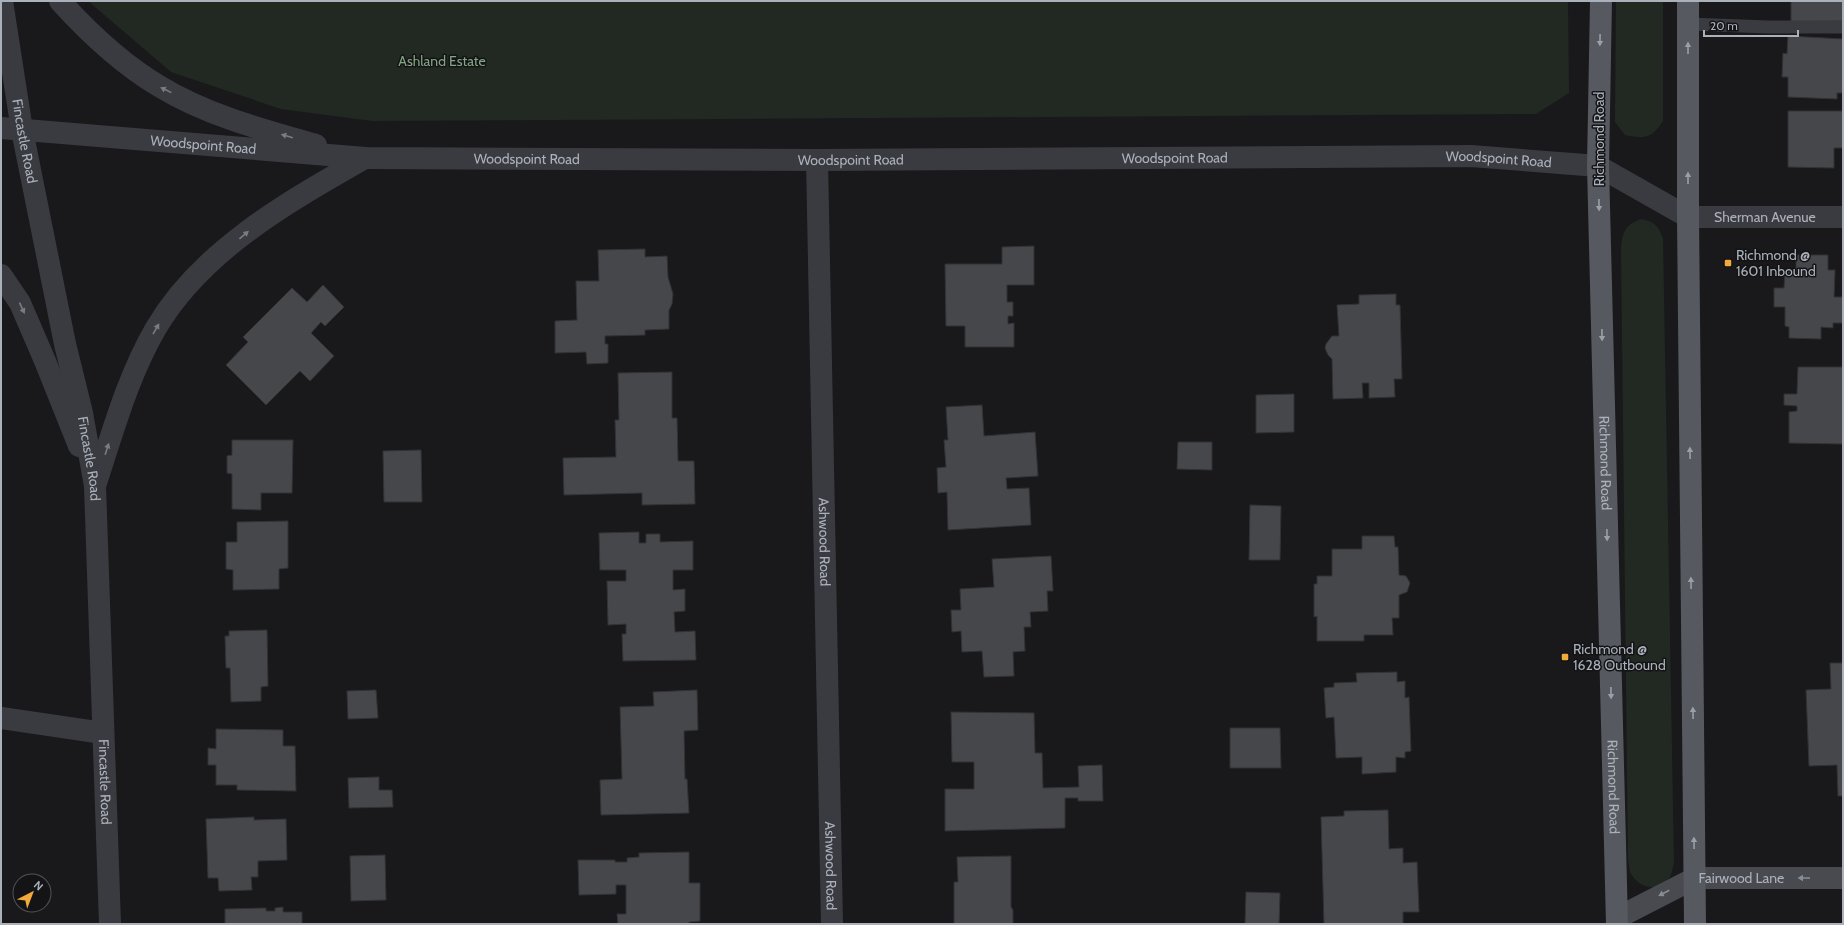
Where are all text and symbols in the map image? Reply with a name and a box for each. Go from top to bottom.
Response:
scale bar [1704,12,1798,38]
text: 20 m [1710,18,1738,33]
one-way arrow [1597,34,1603,47]
one-way arrow [1685,41,1691,54]
park label: Ashland Estate [398,52,486,70]
one-way arrow [160,87,172,93]
street label: Richmond Road [1590,92,1608,186]
street label: Fincastle Road [8,98,42,185]
street label: Woodspoint Road [150,131,257,158]
one-way arrow [281,133,293,139]
street label: Woodspoint Road [1446,147,1552,171]
street label: Woodspoint Road [1122,148,1228,167]
street label: Woodspoint Road [474,149,580,168]
street label: Woodspoint Road [798,150,904,169]
one-way arrow [1685,171,1691,184]
one-way arrow [1596,199,1602,212]
street label: Sherman Avenue [1714,208,1816,226]
one-way arrow [239,230,249,239]
place label: Richmond @ 1601 Inbound [1736,246,1816,280]
marker: Richmond @ 1601 Inbound [1723,258,1733,268]
one-way arrow [19,302,25,313]
one-way arrow [153,323,160,335]
one-way arrow [1599,329,1605,342]
street label: Fincastle Road [74,415,105,501]
street label: Richmond Road [1595,415,1616,510]
one-way arrow [105,443,111,455]
one-way arrow [1687,446,1693,459]
street label: Ashwood Road [815,497,834,586]
one-way arrow [1604,529,1610,542]
one-way arrow [1688,577,1695,589]
place label: Richmond @ 1628 Outbound [1573,640,1666,674]
marker: Richmond @ 1628 Outbound [1560,652,1570,662]
one-way arrow [1608,687,1614,700]
one-way arrow [1690,706,1696,719]
street label: Fincastle Road [95,739,116,825]
street label: Richmond Road [1603,739,1624,834]
street label: Ashwood Road [821,821,841,910]
one-way arrow [1691,836,1697,849]
street label: Fairwood Lane [1698,869,1784,887]
north arrow [12,873,52,913]
one-way arrow [1797,875,1810,881]
text: N [31,878,46,893]
one-way arrow [1658,890,1670,897]

